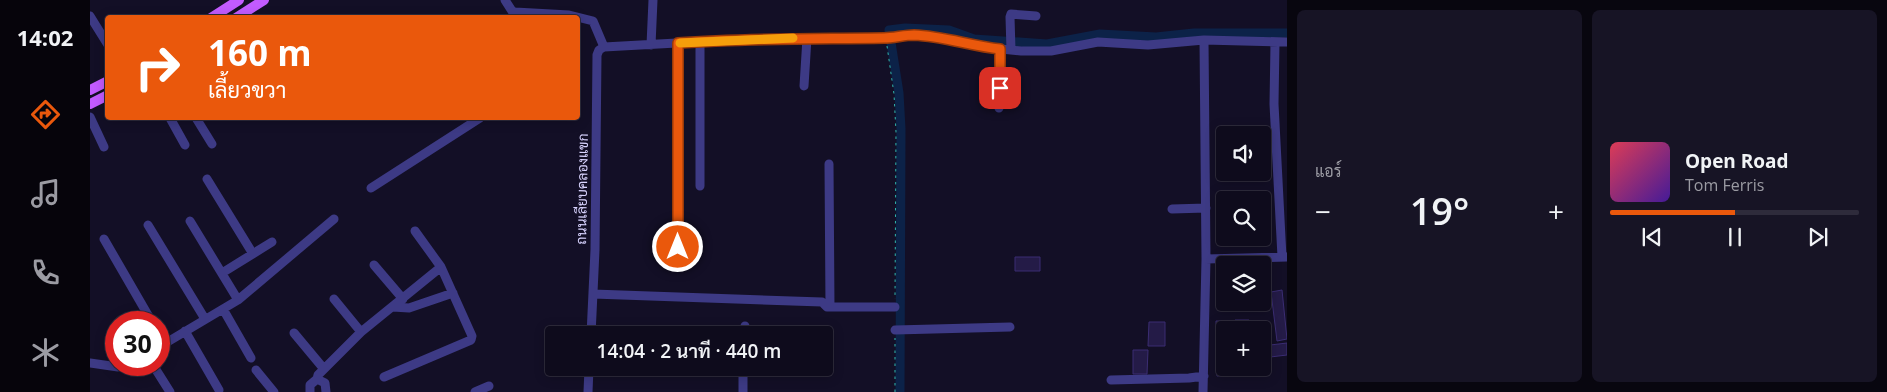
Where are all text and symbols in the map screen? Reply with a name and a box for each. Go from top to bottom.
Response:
text: 14:02 [17,22,73,52]
text: 160 m [208,29,312,76]
icon: right [125,35,190,100]
pin [979,67,1021,109]
text: เลี้ยวขวา [208,74,286,104]
icon: arrive [986,74,1014,102]
icon: directions [28,97,63,132]
map controls [1216,126,1271,376]
button: sound [1216,126,1271,181]
street label: ถนนเลียบคลองแขก [571,133,592,245]
text: Open Road [1685,148,1789,174]
text: แอร์ [1315,160,1341,182]
text: Tom Ferris [1685,174,1764,196]
icon: music [28,176,63,211]
text: 19° [1410,184,1469,236]
button: search [1216,191,1271,246]
text: − [1315,192,1331,230]
text: + [1548,192,1564,230]
position arrow [651,220,703,272]
icon: previous [1638,223,1666,251]
icon: pause [1721,223,1749,251]
icon: next [1804,223,1832,251]
icon: phone [28,255,63,290]
button: layers [1216,256,1271,311]
speed limit sign: 30 [105,311,170,376]
button: + [1216,321,1271,376]
icon: climate [28,335,63,370]
text: 14:04 · 2 นาที · 440 m [597,338,781,364]

